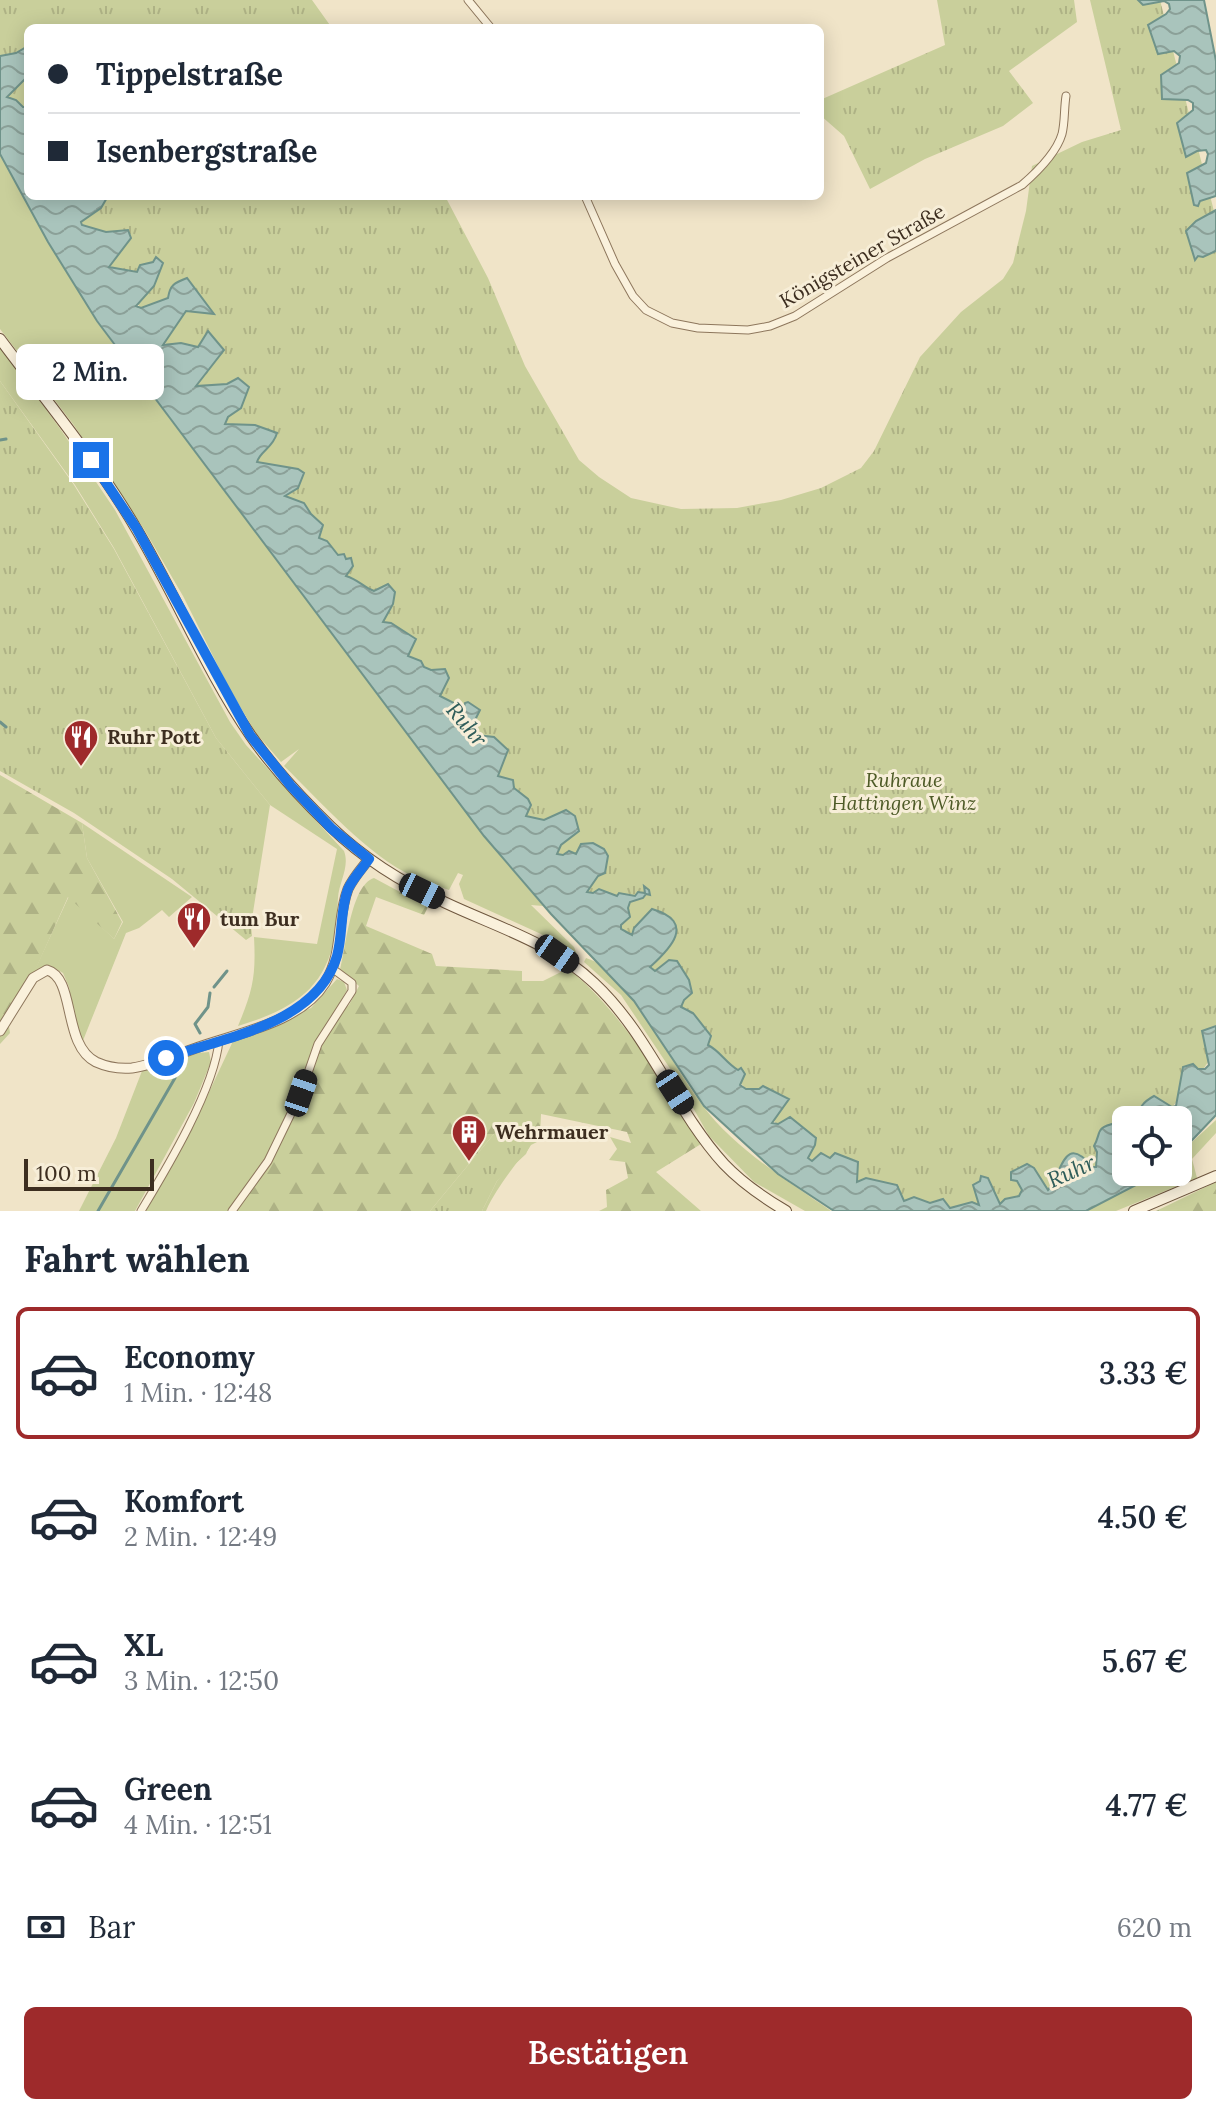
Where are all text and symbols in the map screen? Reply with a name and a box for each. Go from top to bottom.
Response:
text: Tippelstraße [96,55,283,93]
text: Isenbergstraße [96,132,317,170]
street label: Königsteiner Straße [775,198,949,313]
callout: 2 Min. [17,344,165,400]
text: 2 Min. [52,355,128,388]
route end [73,442,109,478]
water label: Ruhr [440,696,494,753]
restaurant icon: Ruhr Pott [62,718,100,768]
place label: Ruhr Pott [107,724,201,749]
park label: Ruhraue Hattingen Winz [832,767,976,815]
car [395,870,449,912]
restaurant icon: tum Bur [175,900,213,950]
place label: tum Bur [220,906,300,931]
car [530,930,584,978]
route start [148,1040,184,1076]
car [652,1065,698,1119]
car [282,1066,320,1120]
map controls [1112,1106,1192,1186]
button: locate [1112,1106,1192,1186]
building icon: Wehrmauer [450,1113,488,1163]
place label: Wehrmauer [495,1119,609,1144]
water label: Ruhr [1043,1148,1100,1194]
scale bar [24,1155,154,1191]
text: 100 m [36,1159,97,1187]
text: Fahrt wählen [24,1236,250,1282]
icon: car [28,1337,100,1409]
text: Economy [124,1338,255,1376]
text: 3.33 € [1099,1354,1188,1392]
text: 1 Min. · 12:48 [124,1376,272,1409]
icon: car [28,1481,100,1553]
text: Komfort [124,1482,244,1520]
text: 4.50 € [1098,1498,1188,1536]
text: 2 Min. · 12:49 [124,1520,277,1553]
icon: car [28,1625,100,1697]
text: XL [124,1626,163,1664]
text: 5.67 € [1102,1642,1188,1680]
text: 3 Min. · 12:50 [124,1664,279,1697]
icon: car [28,1769,100,1841]
text: Green [124,1770,212,1808]
text: 4.77 € [1106,1786,1188,1824]
text: 4 Min. · 12:51 [124,1808,272,1841]
icon: cash [24,1905,68,1949]
text: Bar [88,1908,135,1946]
text: 620 m [1117,1911,1192,1944]
button: Bestätigen [24,2007,1192,2099]

